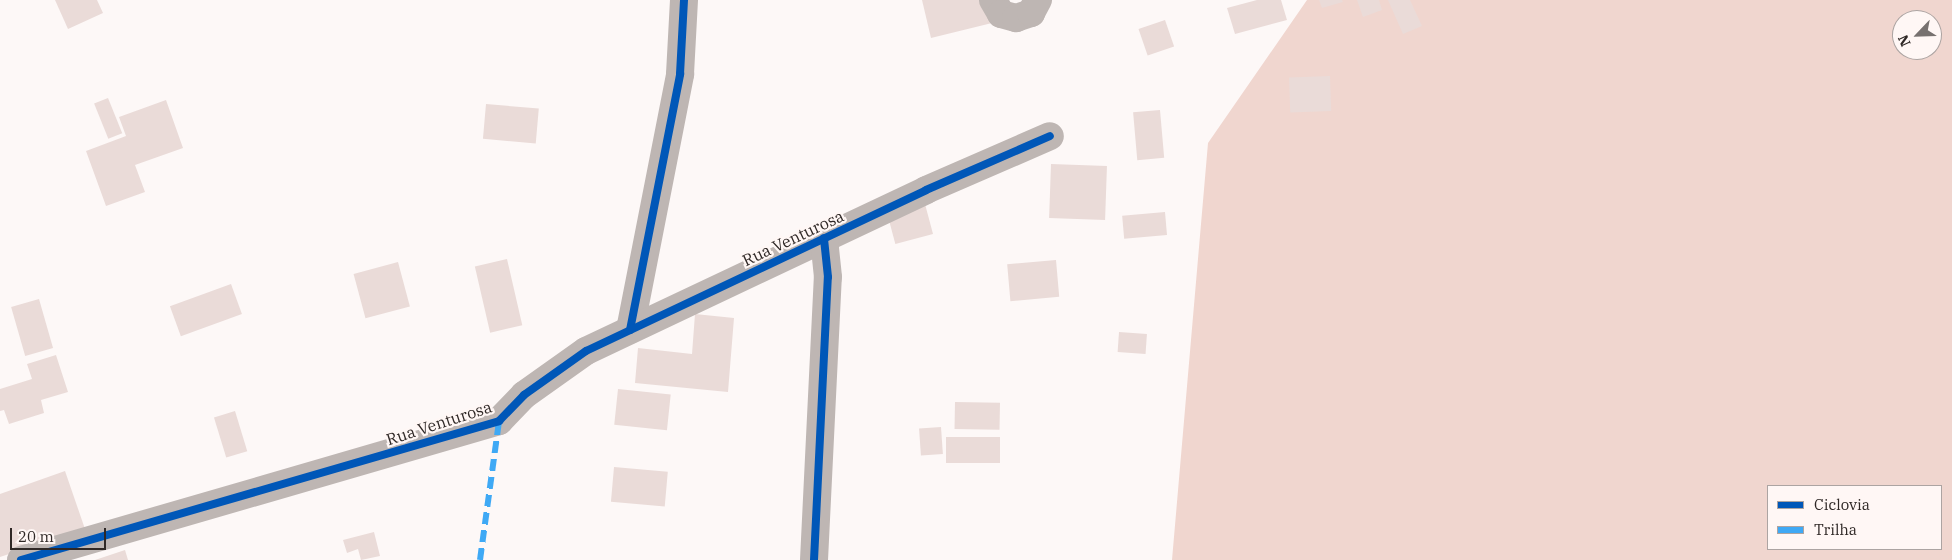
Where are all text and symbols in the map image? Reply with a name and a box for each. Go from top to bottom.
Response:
north arrow [1892,10,1942,60]
text: N [1894,32,1915,49]
street label: Rua Venturosa [739,206,847,270]
street label: Rua Venturosa [384,397,494,449]
legend [1767,485,1942,550]
text: Ciclovia [1814,495,1870,514]
scale bar [12,518,109,550]
text: Trilha [1814,520,1857,539]
text: 20 m [18,527,54,546]

